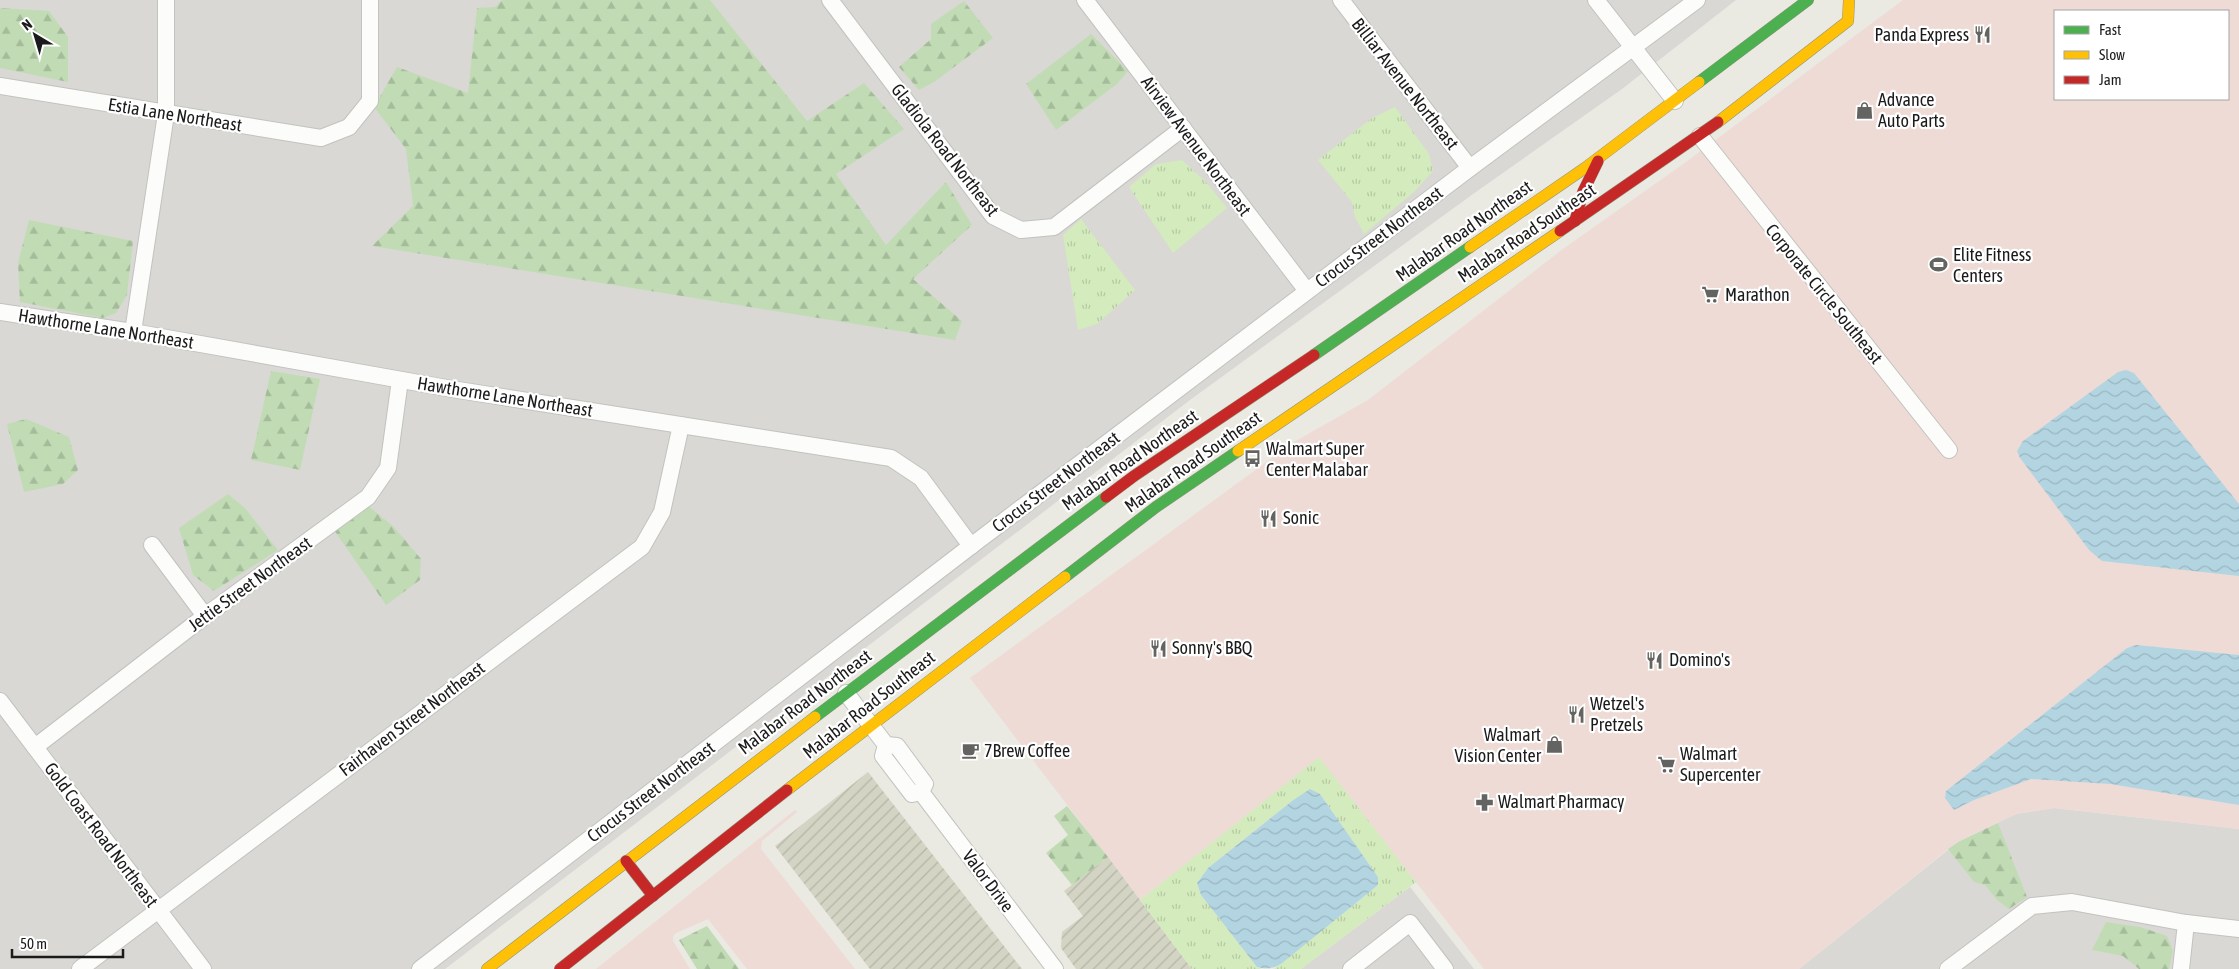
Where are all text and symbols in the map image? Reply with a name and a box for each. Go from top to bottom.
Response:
north arrow [10,10,60,60]
legend [2054,10,2229,100]
street label: Billiar Avenue Northeast [1348,14,1463,154]
text: N [19,16,35,34]
text: Fast [2099,21,2121,38]
place label: Panda Express [1874,24,1969,45]
restaurant icon: Panda Express [1973,25,1993,45]
text: Slow [2099,46,2125,63]
text: Jam [2099,71,2122,88]
street label: Airview Avenue Northeast [1137,72,1256,220]
street label: Gladiola Road Northeast [887,79,1004,220]
place label: Advance Auto Parts [1878,89,1945,131]
street label: Estia Lane Northeast [107,94,243,135]
shop icon: Advance Auto Parts [1854,100,1874,120]
street label: Malabar Road Northeast [1392,176,1536,285]
street label: Malabar Road Southeast [1454,179,1600,287]
street label: Crocus Street Northeast [1311,182,1447,291]
street label: Corporate Circle Southeast [1761,219,1887,368]
place label: Elite Fitness Centers [1953,244,2031,286]
sports icon: Elite Fitness Centers [1929,255,1949,275]
place label: Marathon [1725,284,1790,305]
supermarket icon: Marathon [1701,285,1721,305]
street label: Hawthorne Lane Northeast [17,304,195,353]
street label: Hawthorne Lane Northeast [416,372,594,421]
street label: Malabar Road Northeast [1058,405,1202,514]
street label: Malabar Road Southeast [1120,407,1265,517]
street label: Crocus Street Northeast [988,427,1124,536]
place label: Walmart Super Center Malabar [1266,438,1368,480]
bus stop icon: Walmart Super Center Malabar [1242,449,1262,469]
place label: Sonic [1283,507,1319,528]
restaurant icon: Sonic [1259,508,1279,528]
street label: Jettie Street Northeast [184,532,315,635]
place label: Sonny's BBQ [1172,637,1253,658]
restaurant icon: Sonny's BBQ [1148,638,1168,658]
street label: Malabar Road Northeast [734,645,875,759]
street label: Malabar Road Southeast [798,647,939,763]
place label: Domino's [1669,649,1730,670]
restaurant icon: Domino's [1645,650,1665,670]
street label: Fairhaven Street Northeast [335,657,489,780]
place label: Wetzel's Pretzels [1590,693,1644,735]
restaurant icon: Wetzel's Pretzels [1566,704,1586,724]
place label: Walmart Vision Center [1454,724,1542,766]
shop icon: Walmart Vision Center [1545,735,1565,755]
street label: Crocus Street Northeast [583,737,719,846]
place label: 7Brew Coffee [984,740,1070,761]
cafe icon: 7Brew Coffee [960,741,980,761]
place label: Walmart Supercenter [1680,743,1761,785]
supermarket icon: Walmart Supercenter [1656,754,1676,774]
street label: Gold Coast Road Northeast [40,758,163,911]
place label: Walmart Pharmacy [1498,791,1624,812]
pharmacy icon: Walmart Pharmacy [1474,792,1494,812]
street label: Valor Drive [958,845,1019,916]
scale bar [12,926,124,958]
text: 50 m [20,935,47,952]

